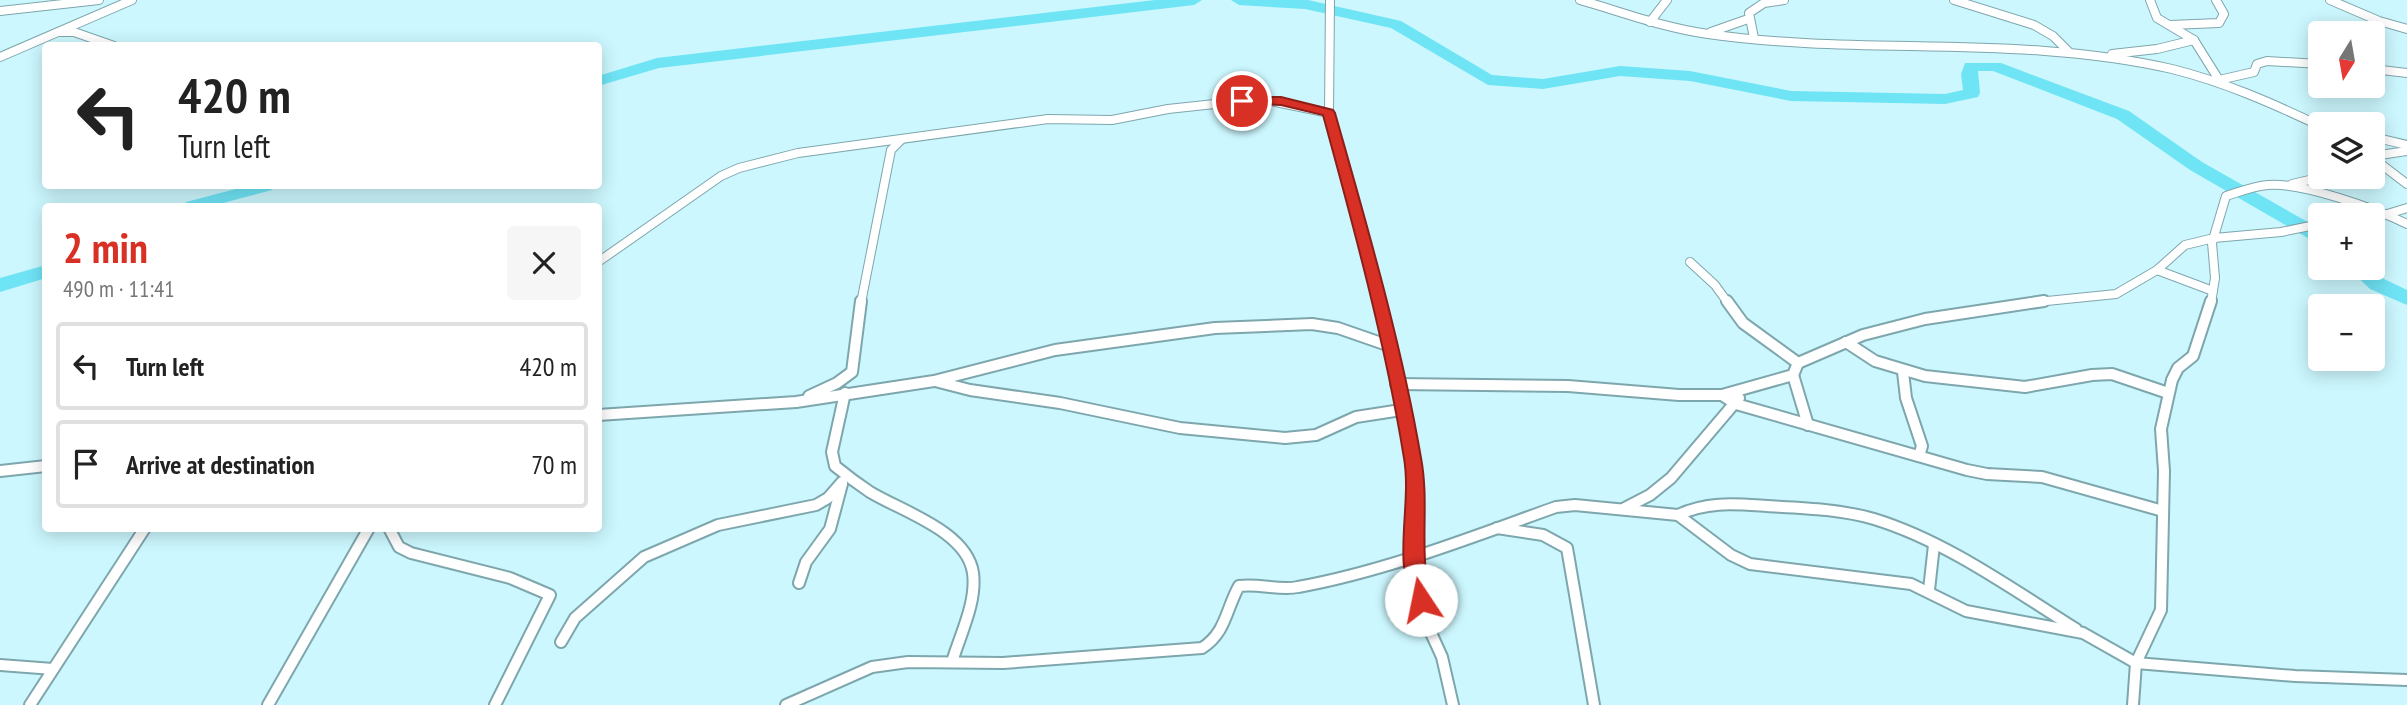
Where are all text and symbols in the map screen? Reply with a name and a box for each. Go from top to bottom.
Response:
north arrow [2308,21,2385,98]
map controls [2308,21,2385,371]
text: 420 m [178,63,291,127]
icon: left [63,70,154,161]
pin [1212,71,1272,131]
icon: arrive [1223,82,1261,120]
button: layers [2308,112,2385,189]
text: Turn left [178,125,270,167]
button: + [2308,203,2385,280]
text: 2 min [63,220,148,275]
button: close [507,226,581,300]
text: 490 m · 11:41 [63,274,175,303]
button: − [2308,294,2385,371]
icon: left [67,347,105,385]
text: Turn left [126,350,204,383]
text: 420 m [519,350,577,383]
icon: arrive [67,445,105,483]
text: Arrive at destination [126,448,315,481]
text: 70 m [531,448,577,481]
position arrow [1384,563,1458,637]

